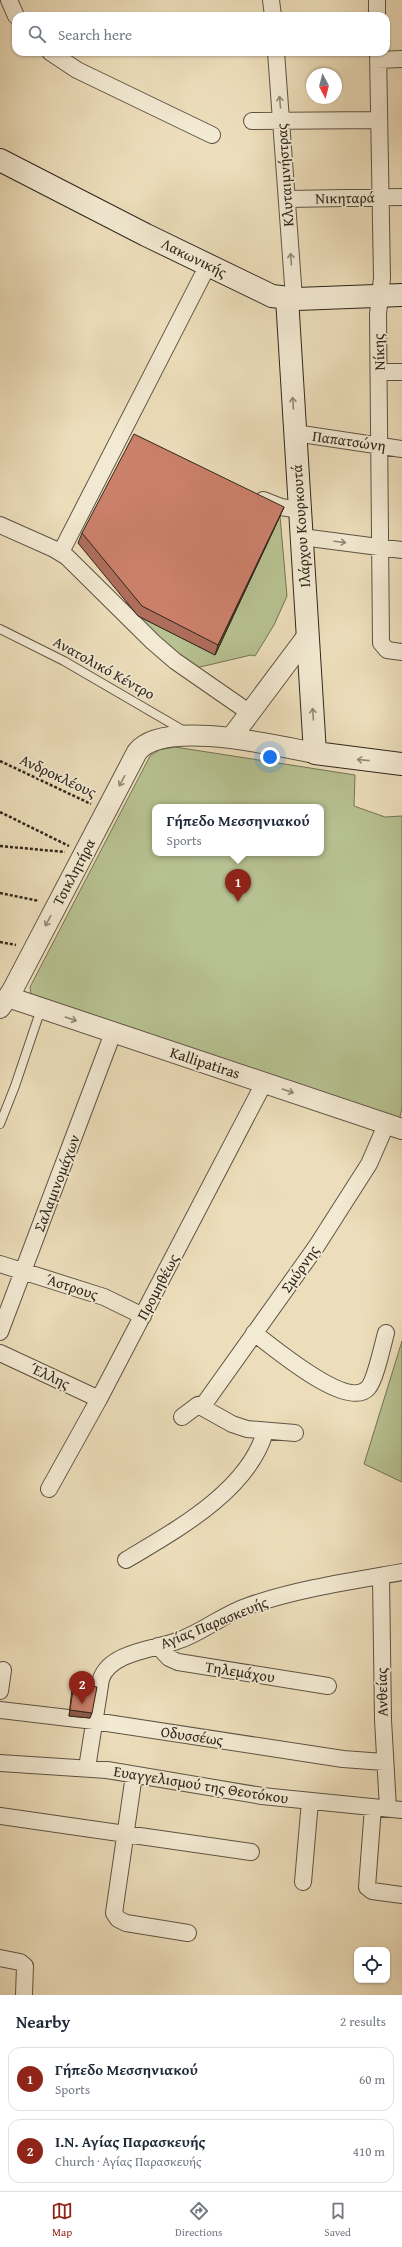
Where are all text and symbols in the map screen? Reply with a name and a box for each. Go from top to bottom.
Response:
search box [12,12,390,56]
icon: search [26,23,48,45]
text: Search here [58,24,132,45]
north arrow [306,68,342,104]
one-way arrow [276,96,283,109]
street label: Κλυταιμνήστρας [270,122,299,227]
street label: Νικηταρά [315,186,375,209]
street label: Λακωνικής [158,233,231,283]
one-way arrow [288,253,295,266]
street label: Νίκης [367,333,390,371]
one-way arrow [290,397,297,410]
street label: Παπατσώνη [311,425,387,456]
street label: Ιλάρχου Κουρκουτά [286,464,315,588]
one-way arrow [333,538,346,546]
street label: Ανατολικό Κέντρο [50,631,159,704]
one-way arrow [309,708,316,721]
your location [260,747,280,767]
street label: Ανδροκλέους [17,749,100,803]
one-way arrow [357,756,370,764]
one-way arrow [118,775,125,787]
popup [152,804,324,856]
text: Γήπεδο Μεσσηνιακού [167,810,309,831]
text: Sports [167,831,202,850]
street label: Τσικλητήρα [47,835,100,909]
pin: 1 [225,869,251,902]
one-way arrow [44,915,52,927]
one-way arrow [65,1016,78,1023]
street label: Kallipatiras [167,1041,243,1084]
one-way arrow [281,1088,294,1095]
street label: Σαλαμινομάχων [28,1131,85,1234]
street label: Σμύρνης [276,1240,324,1297]
street label: Προμηθέως [131,1249,184,1324]
street label: Άστρους [43,1268,102,1305]
street label: Έλλης [27,1357,74,1394]
street label: Αγίας Παρασκευής [157,1591,271,1654]
street label: Τηλεμάχου [204,1656,277,1687]
street label: Ανθείας [371,1667,392,1717]
pin: 2 [69,1671,95,1704]
street label: Οδυσσέως [160,1721,225,1750]
street label: Ευαγγελισμού της Θεοτόκου [112,1760,290,1809]
map controls [354,1947,390,1983]
button: locate [354,1947,390,1983]
text: Nearby [16,2009,70,2034]
text: 2 results [340,2012,386,2031]
text: Γήπεδο Μεσσηνιακού [55,2059,198,2080]
text: 1 [27,2070,33,2089]
text: 60 m [359,2070,385,2089]
text: Sports [55,2080,90,2099]
text: Ι.Ν. Αγίας Παρασκευής [55,2131,205,2152]
text: 2 [27,2142,33,2161]
text: 410 m [353,2142,385,2161]
text: Church · Αγίας Παρασκευής [55,2152,202,2171]
tab: Map [51,2200,73,2240]
tab: Directions [175,2200,222,2240]
tab: Saved [324,2200,351,2240]

